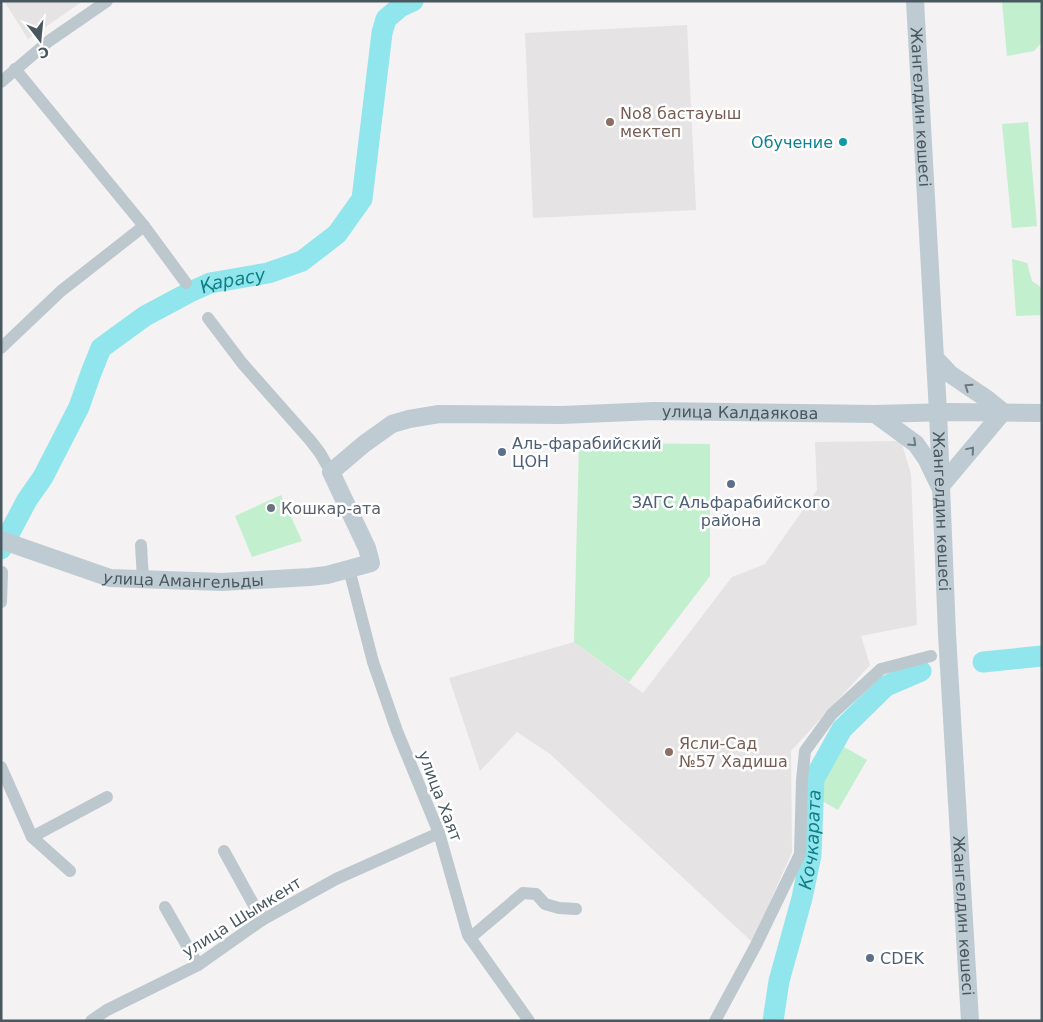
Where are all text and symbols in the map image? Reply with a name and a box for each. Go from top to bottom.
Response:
north arrow [15,15,65,65]
street label: Жангелдин көшесі [907,26,935,187]
text: С [36,43,51,62]
place label: No8 бастауыш мектеп [620,104,741,141]
marker: No8 бастауыш мектеп [604,116,616,128]
place label: Обучение [751,133,833,152]
marker: Обучение [837,136,849,148]
water label: Қарасу [196,263,267,297]
one-way arrow [964,383,973,393]
street label: улица Калдаякова [662,402,818,423]
street label: Жангелдин көшесі [929,431,955,592]
place label: Аль-фарабийский ЦОН [512,434,662,471]
one-way arrow [907,438,916,447]
marker: Аль-фарабийский ЦОН [496,446,508,458]
one-way arrow [966,446,975,455]
marker: ЗАГС Альфарабийского района [725,478,737,490]
place label: ЗАГС Альфарабийского района [632,493,830,530]
place label: Кошкар-ата [281,499,381,518]
marker: Кошкар-ата [265,502,277,514]
street label: улица Амангельды [100,567,264,592]
place label: Ясли-Сад №57 Хадиша [679,734,788,771]
marker: Ясли-Сад №57 Хадиша [663,746,675,758]
street label: улица Хаят [414,748,466,844]
water label: Кочкарата [794,789,824,891]
street label: Жангелдин көшесі [950,835,978,996]
street label: улица Шымкент [179,873,305,961]
place label: CDEK [880,949,925,968]
marker: CDEK [864,952,876,964]

